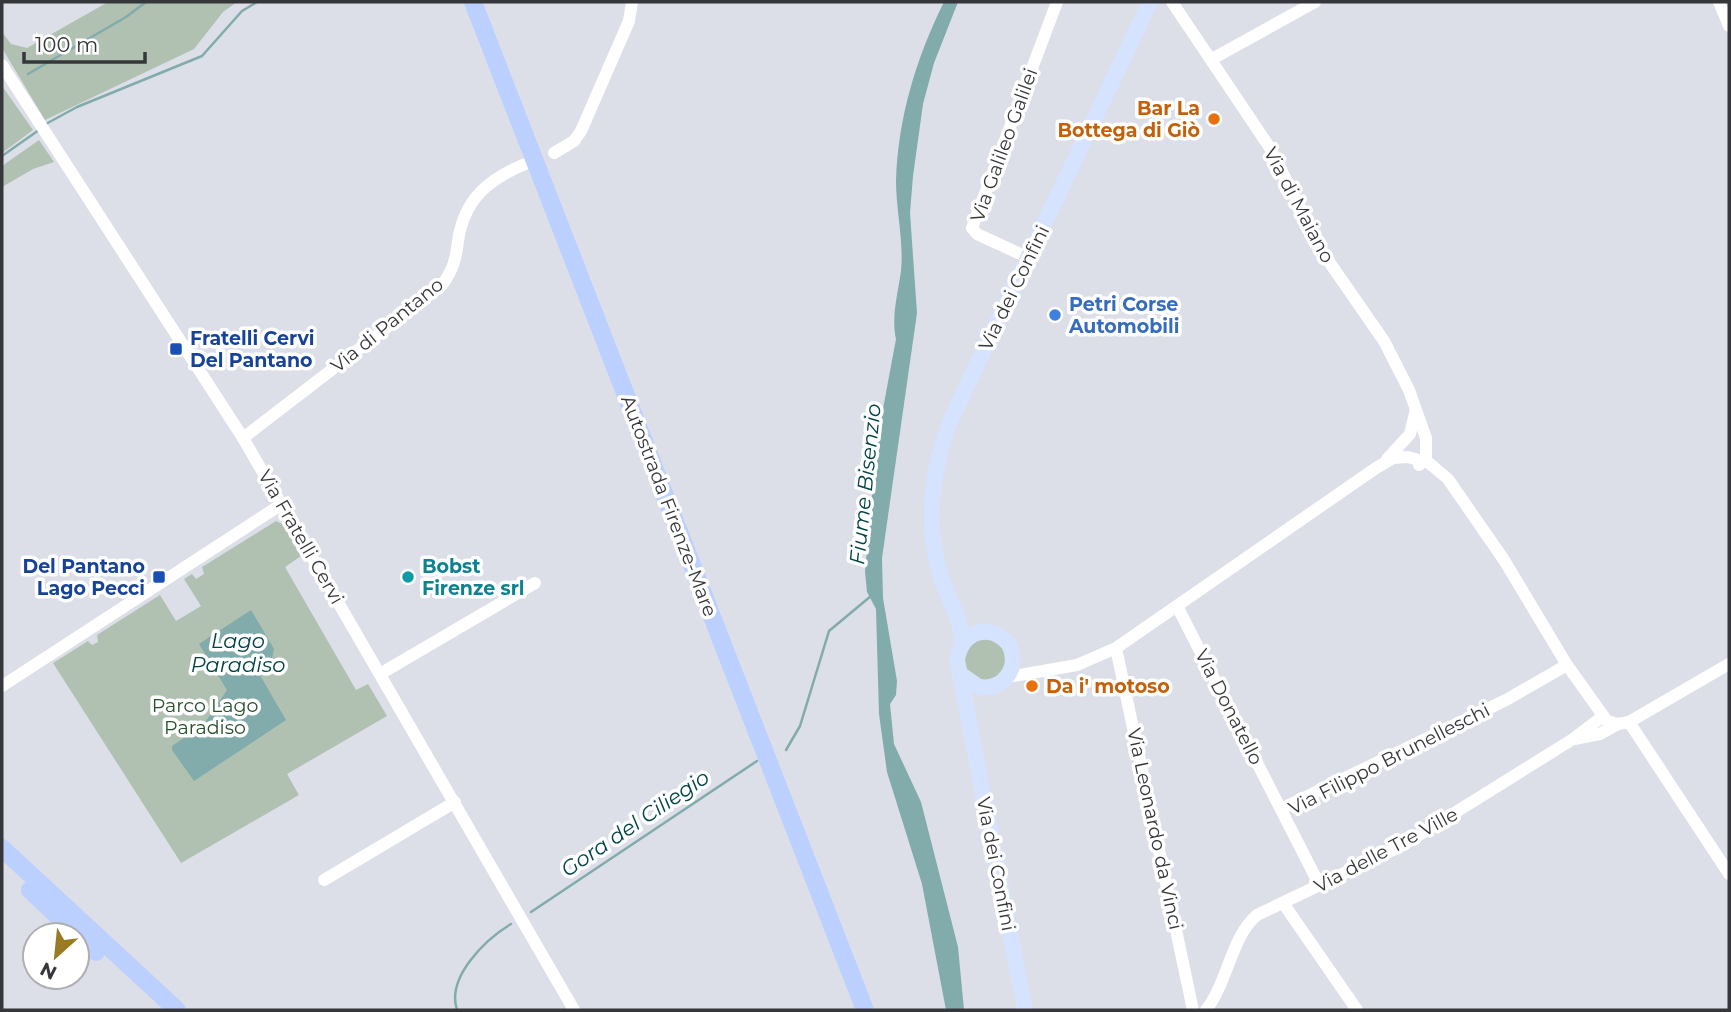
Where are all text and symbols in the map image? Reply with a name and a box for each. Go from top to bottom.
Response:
scale bar [24,21,145,65]
text: 100 m [35,32,98,57]
street label: Via Galileo Galilei [966,65,1042,225]
place label: Bar La Bottega di Giò [1058,97,1200,142]
marker: Bar La Bottega di Giò [1206,111,1222,127]
street label: Via di Maiano [1259,143,1339,267]
street label: Via dei Confini [974,222,1054,354]
street label: Via di Pantano [326,273,448,377]
place label: Petri Corse Automobili [1068,293,1180,338]
marker: Petri Corse Automobili [1047,307,1063,323]
place label: Fratelli Cervi Del Pantano [190,327,315,372]
marker: Fratelli Cervi Del Pantano [168,341,184,357]
street label: Autostrada Firenze-Mare [616,392,722,620]
water label: Fiume Bisenzio [844,402,886,566]
street label: Via Fratelli Cervi [253,466,349,608]
place label: Del Pantano Lago Pecci [22,555,145,600]
place label: Bobst Firenze srl [422,555,525,600]
marker: Del Pantano Lago Pecci [151,569,167,585]
marker: Bobst Firenze srl [400,569,416,585]
water label: Lago Paradiso [191,628,285,677]
street label: Via Donatello [1190,645,1268,769]
place label: Da i' motoso [1046,675,1170,698]
marker: Da i' motoso [1024,678,1040,694]
park label: Parco Lago Paradiso [152,694,258,739]
street label: Via Filippo Brunelleschi [1285,698,1493,820]
street label: Via Leonardo da Vinci [1122,726,1188,932]
water label: Gora del Ciliegio [556,764,714,882]
street label: Via dei Confini [972,795,1020,933]
street label: Via delle Tre Ville [1310,802,1462,898]
north arrow [21,921,91,991]
text: N [36,957,61,984]

